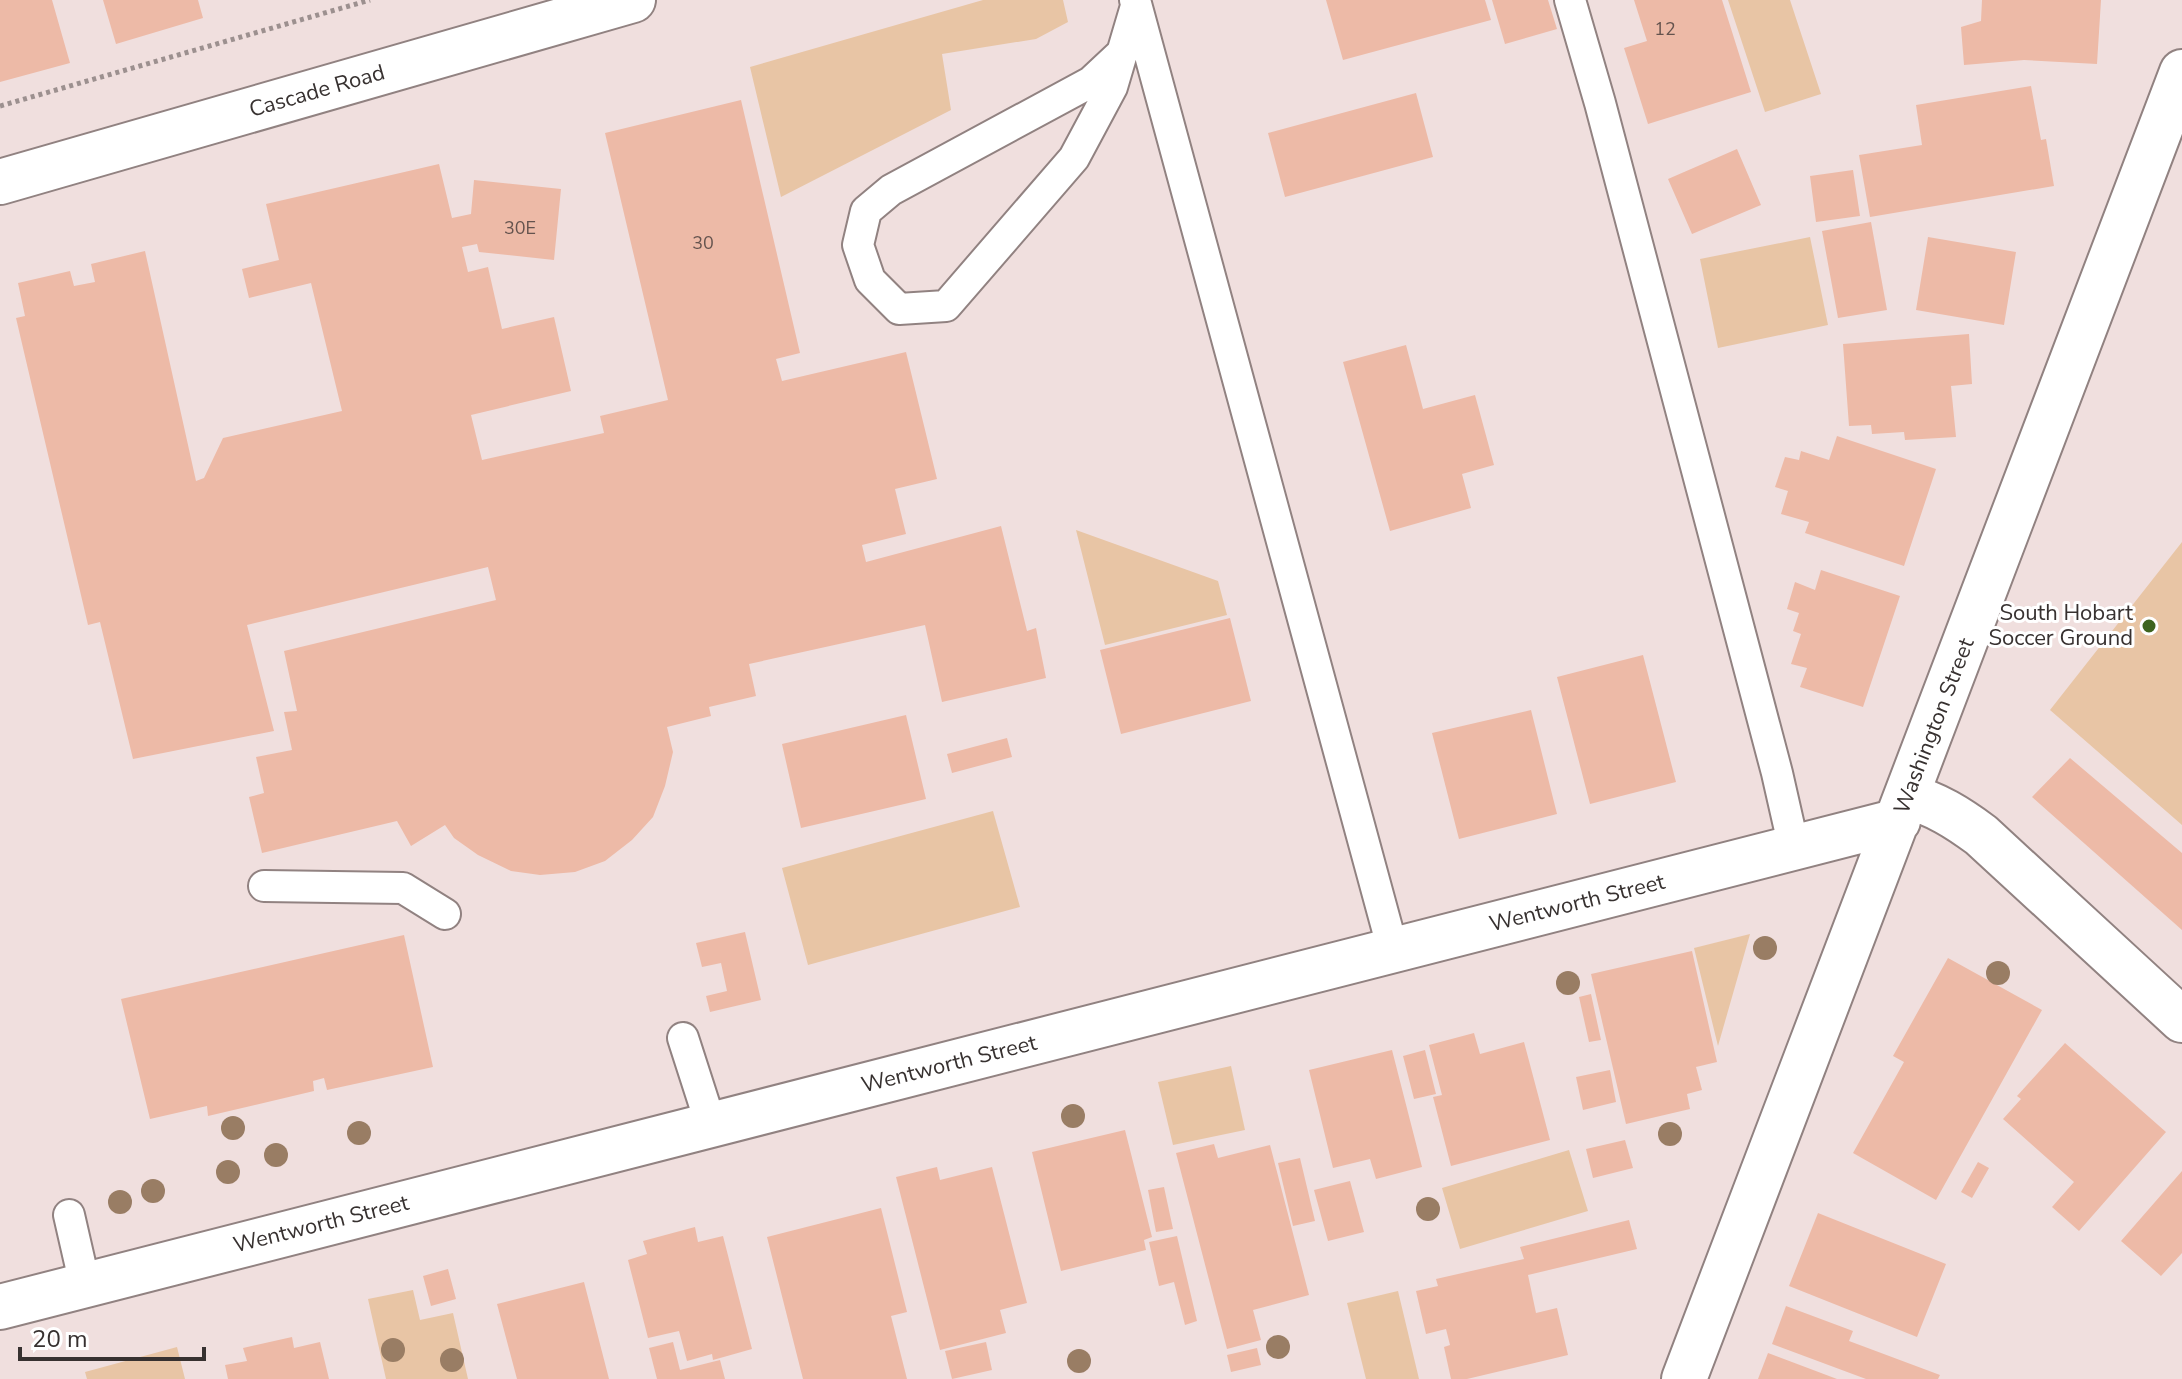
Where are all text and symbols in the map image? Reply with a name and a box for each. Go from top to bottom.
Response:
house number: 12 [1654,17,1676,41]
street label: Cascade Road [246,57,388,125]
house number: 30E [504,216,536,240]
house number: 30 [692,231,714,255]
place label: South Hobart Soccer Ground [1988,598,2133,653]
marker: South Hobart Soccer Ground [2140,617,2158,635]
street label: Washington Street [1887,633,1981,818]
street label: Wentworth Street [1486,867,1668,939]
street label: Wentworth Street [858,1028,1040,1100]
street label: Wentworth Street [230,1188,412,1260]
scale bar [20,1311,204,1361]
text: 20 m [32,1323,88,1355]

